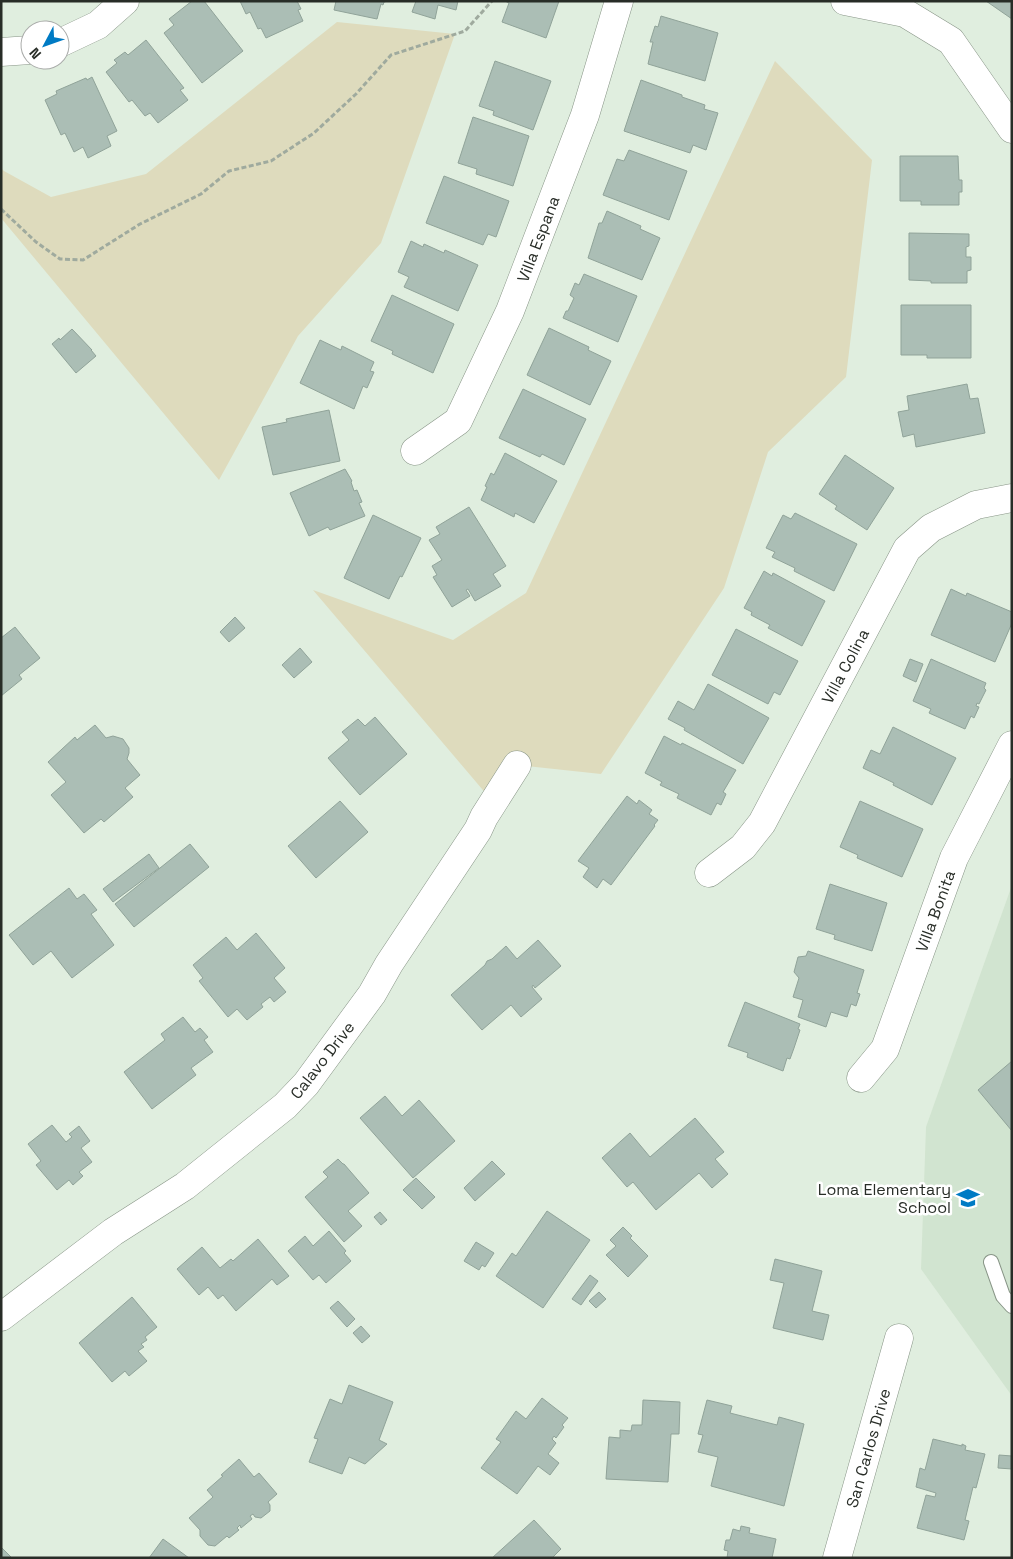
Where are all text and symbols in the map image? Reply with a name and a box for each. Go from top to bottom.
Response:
north arrow [20,20,70,70]
text: N [25,44,45,63]
street label: Villa Espana [512,193,565,285]
street label: Villa Colina [817,625,874,707]
street label: Villa Bonita [911,867,960,955]
street label: Calavo Drive [286,1017,359,1103]
place label: Loma Elementary School [818,1179,951,1218]
school or university icon: Loma Elementary School [955,1185,981,1211]
street label: San Carlos Drive [841,1386,896,1510]

